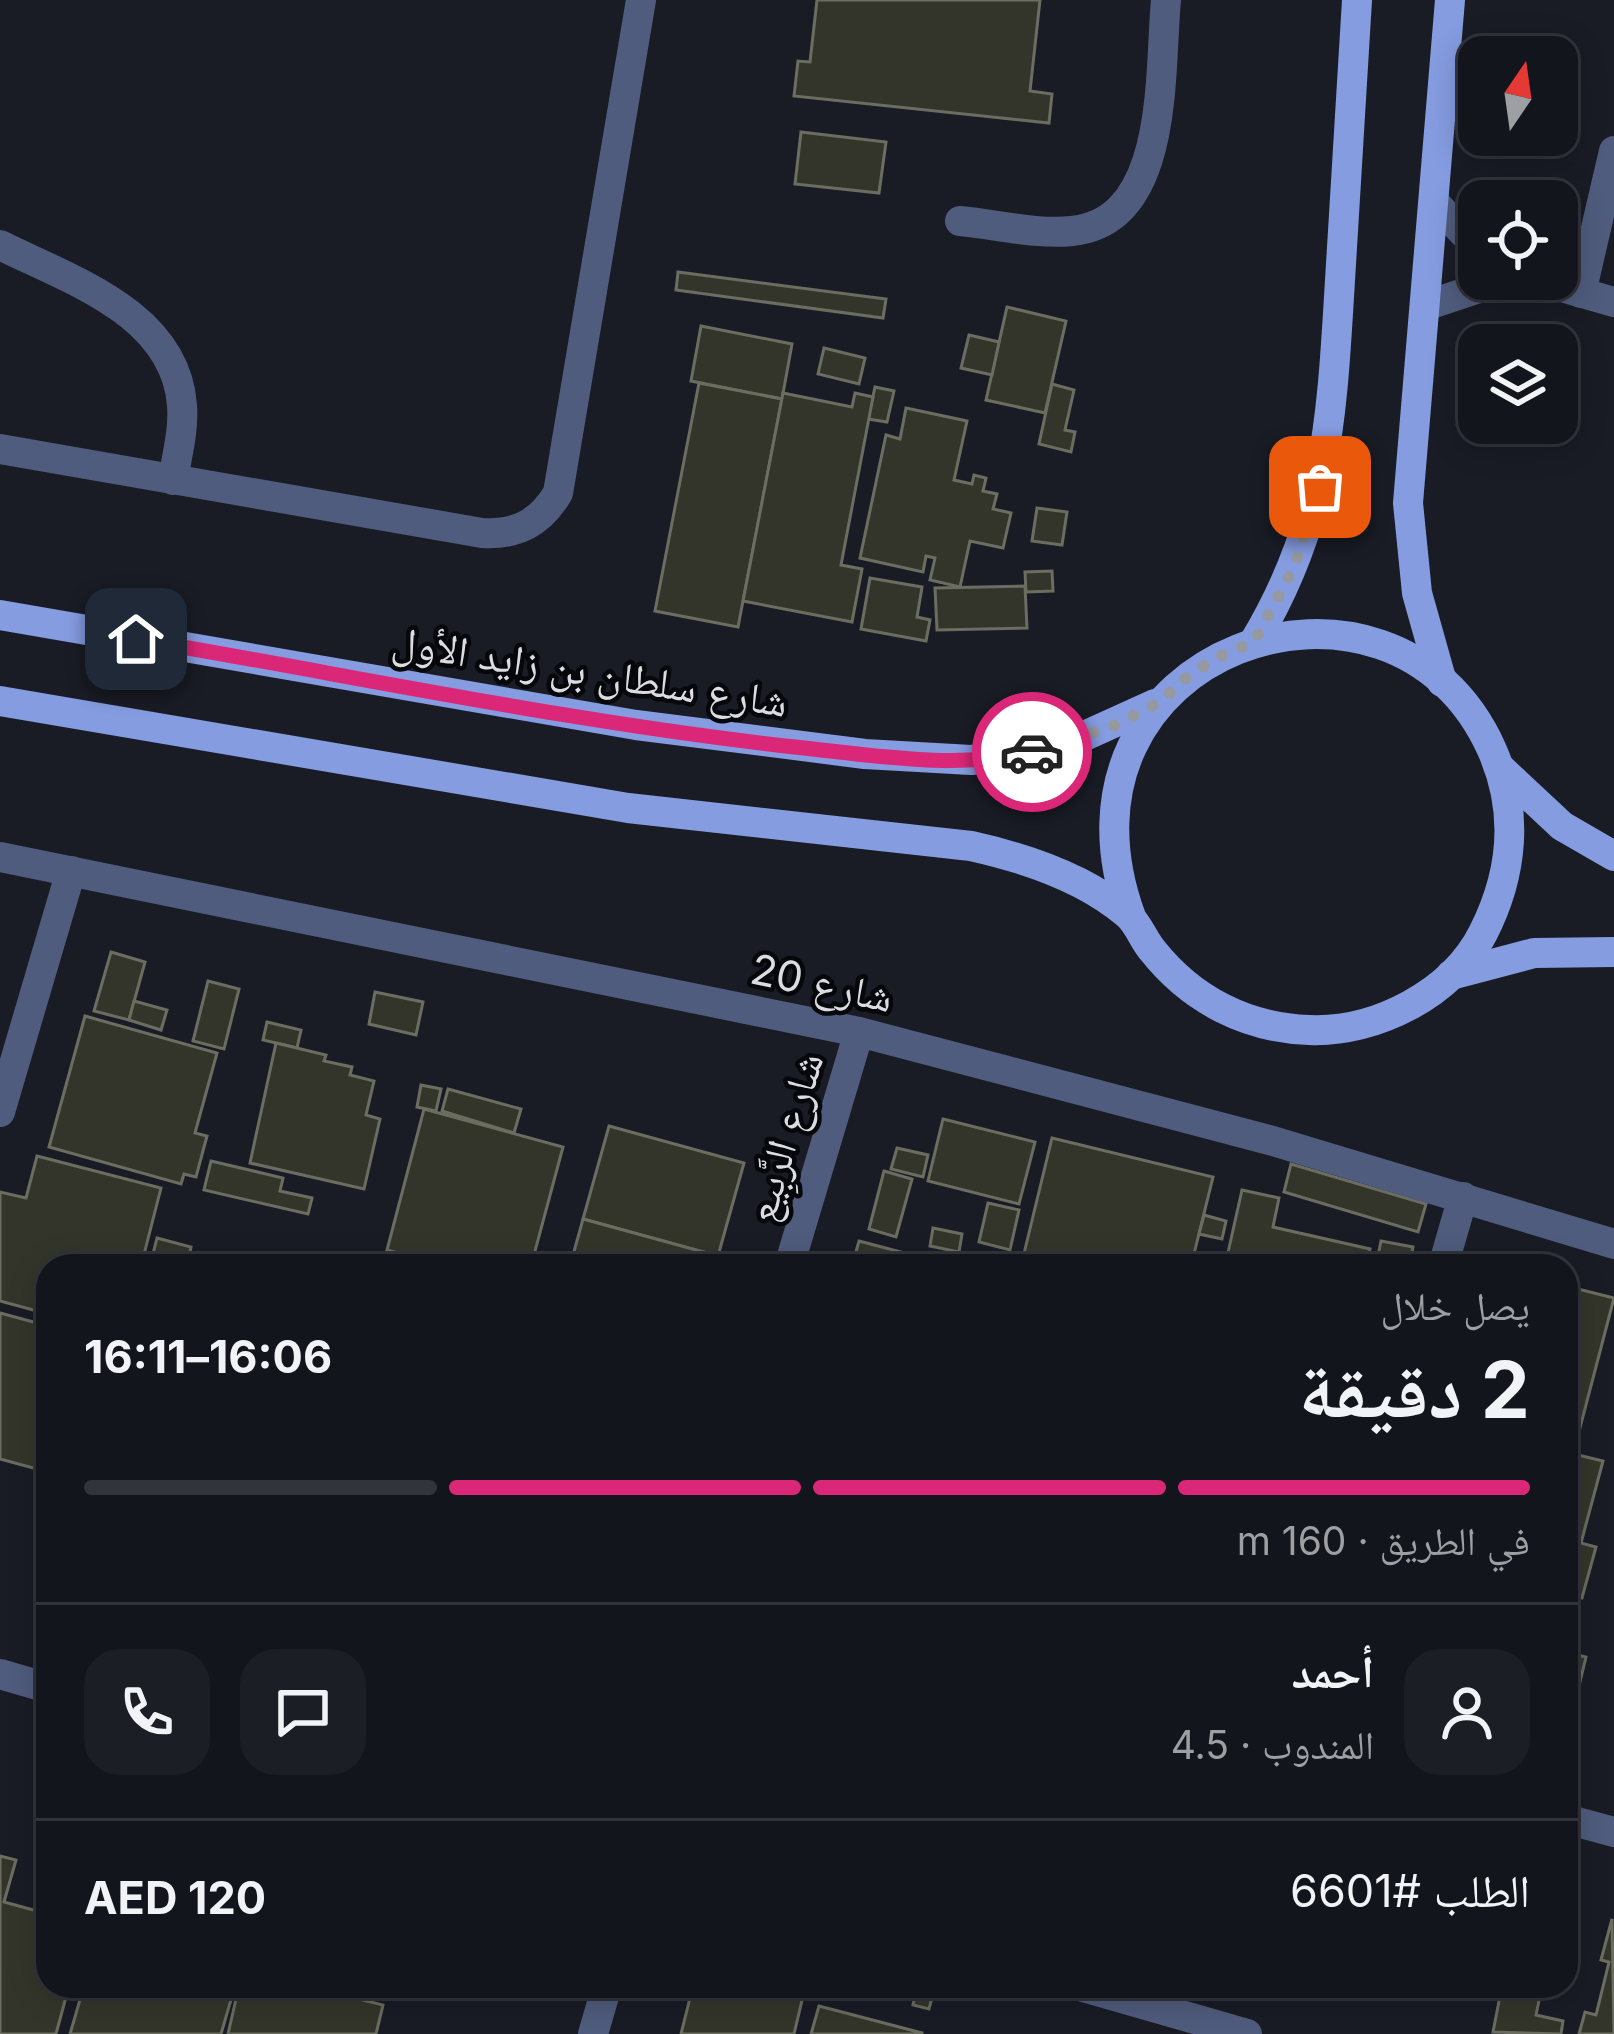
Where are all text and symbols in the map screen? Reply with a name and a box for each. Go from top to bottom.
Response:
north arrow [1458,36,1578,156]
map controls [1458,36,1578,444]
button: locate [1458,180,1578,300]
button: layers [1458,324,1578,444]
pin [1269,436,1371,538]
icon: bag [1287,454,1353,520]
pin [85,588,187,690]
icon: home [103,606,169,672]
street label: شارع سلطان بن زايد الأول [388,614,791,729]
courier [972,692,1092,812]
icon: car [999,719,1065,785]
street label: شارع 20 [746,943,898,1024]
street label: شارع الرَّبِيع [734,1046,839,1229]
text: يصل خلال [1380,1282,1530,1329]
text: 16:06–16:11 [84,1329,332,1384]
text: 2 دقيقة [1299,1342,1530,1437]
text: في الطريق · 160 m [1237,1517,1530,1564]
text: أحمد [1292,1644,1374,1699]
button: phone [84,1649,210,1775]
button: chat [240,1649,366,1775]
button: person [1404,1649,1530,1775]
text: المندوب · 4.5 [1171,1721,1374,1768]
text: الطلب #6601 [1290,1863,1530,1918]
text: AED 120 [84,1870,266,1925]

